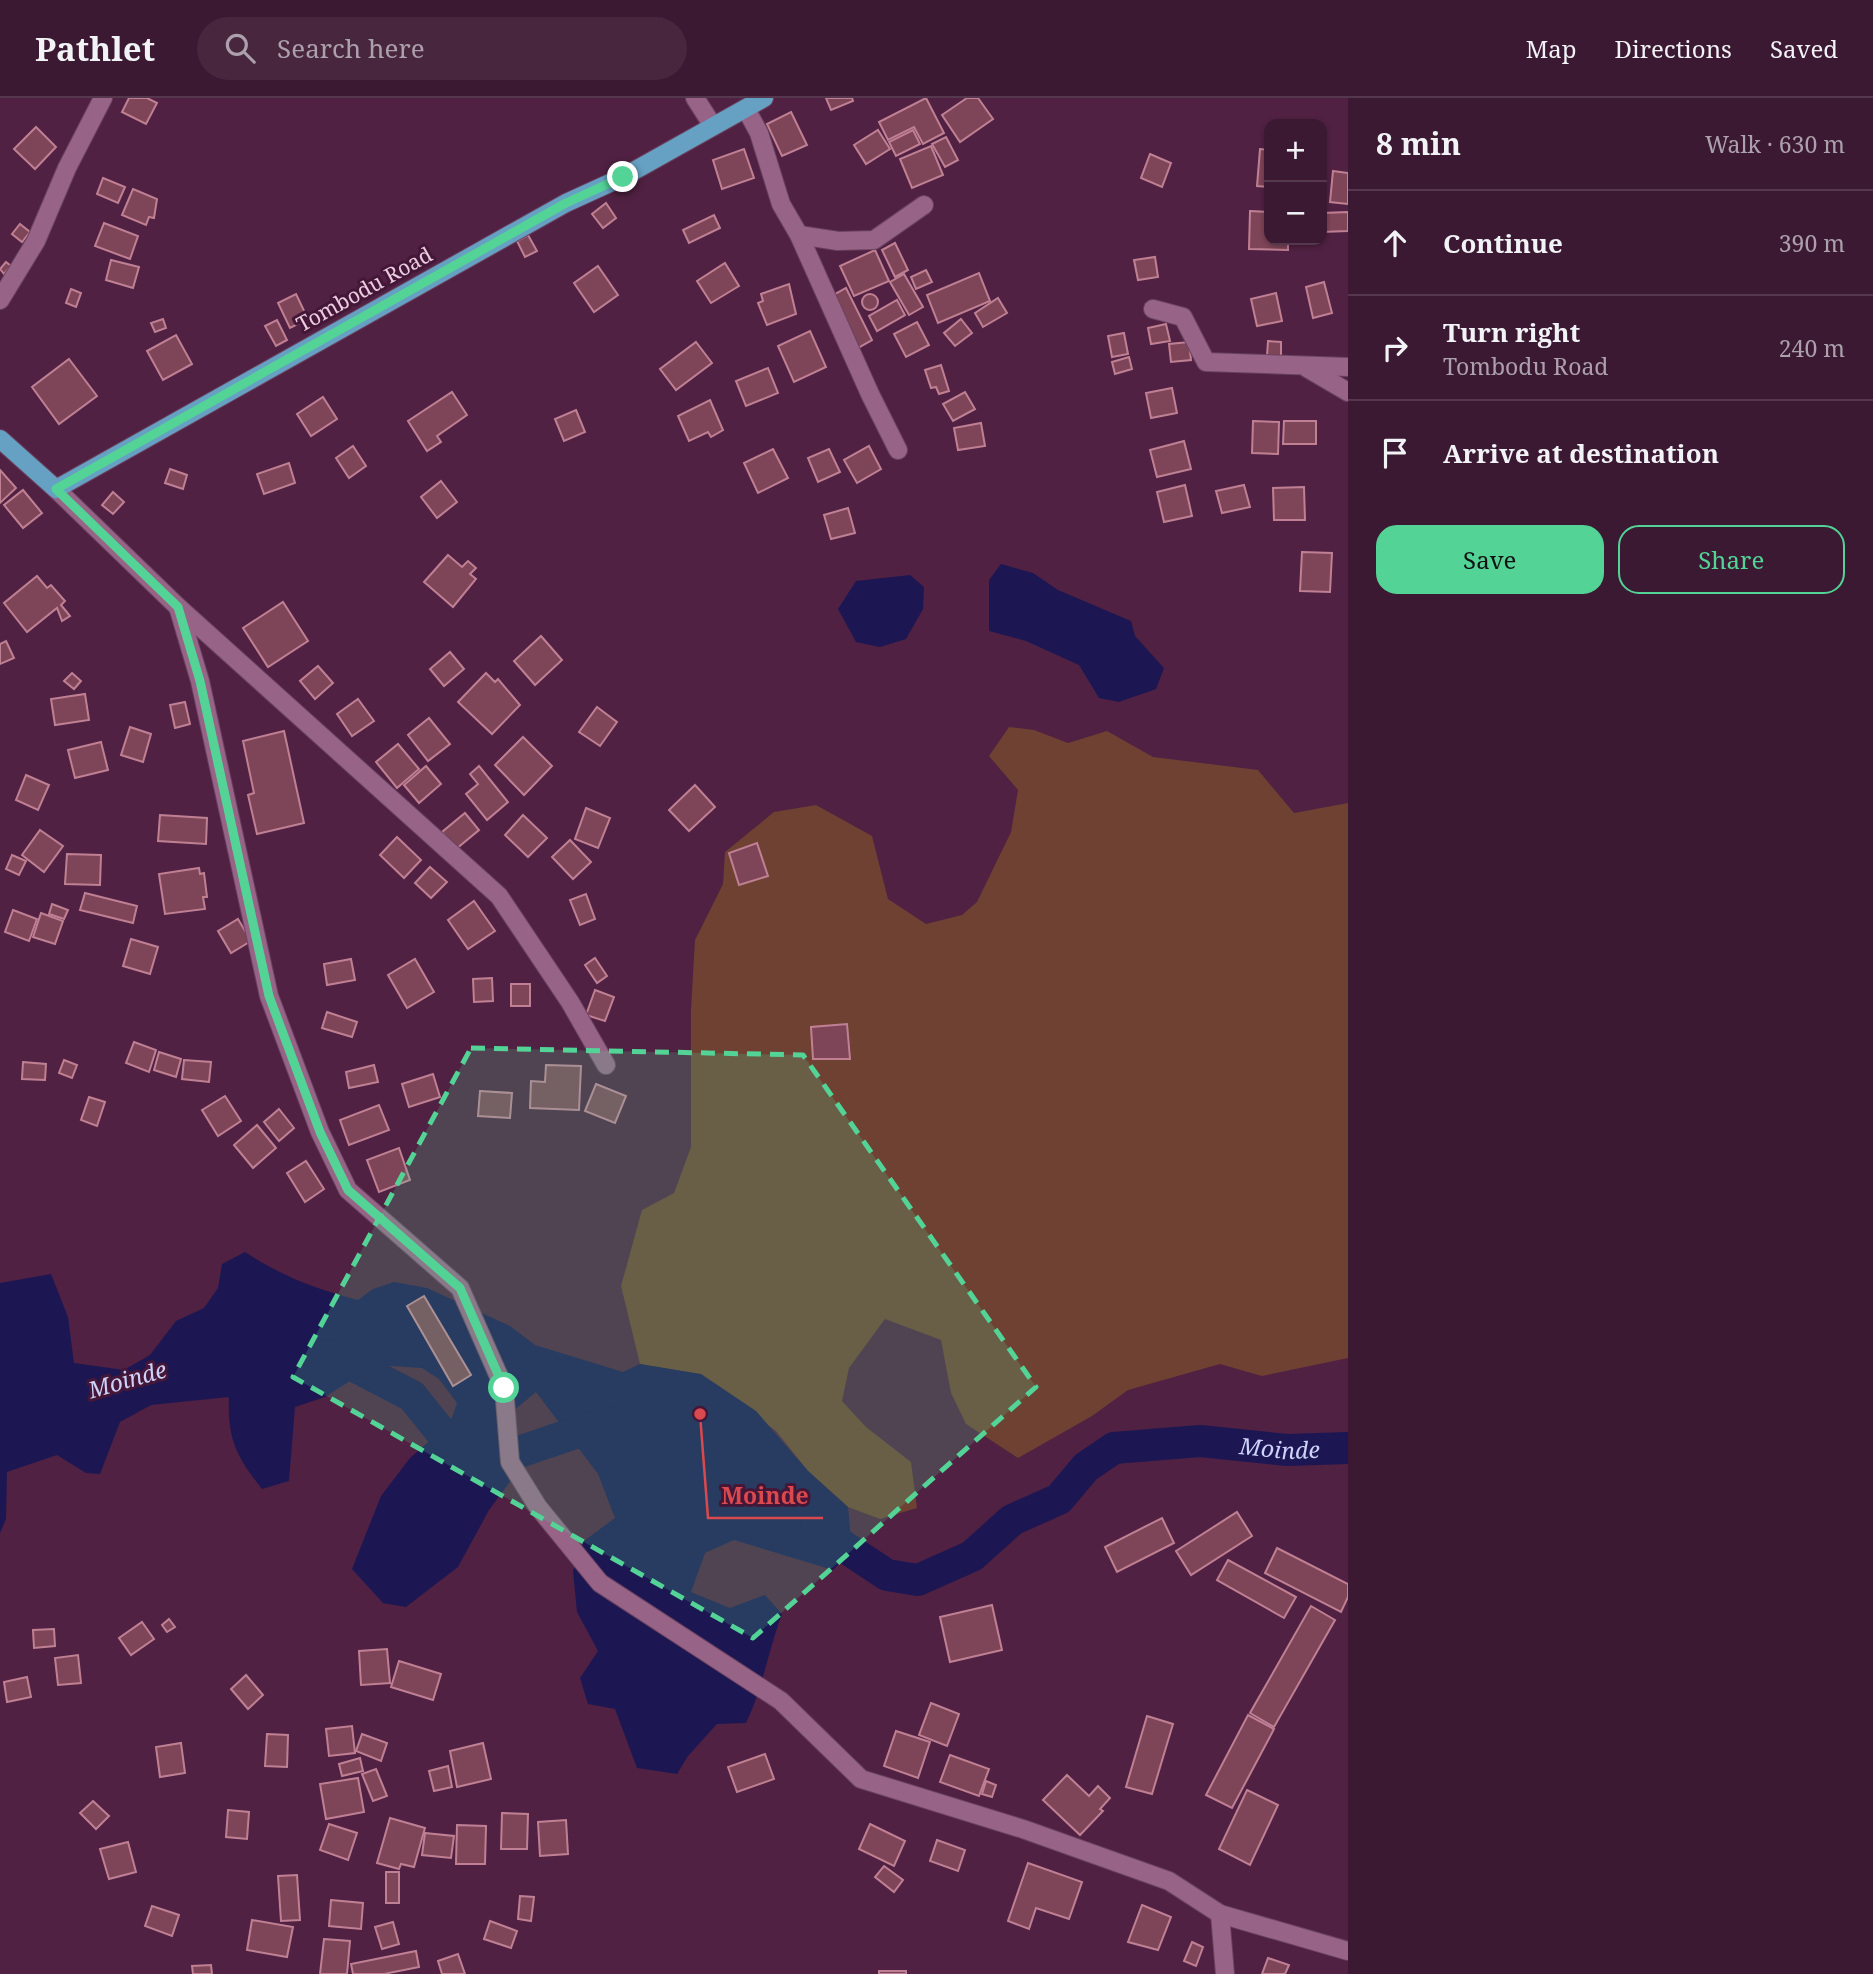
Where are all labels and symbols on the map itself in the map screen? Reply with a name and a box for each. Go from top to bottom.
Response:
route end [607,161,638,192]
street label: Tombodu Road [291,240,437,338]
water label: Moinde [83,1353,170,1406]
route start [488,1372,519,1403]
water label: Moinde [1237,1429,1320,1466]
callout: Moinde [708,1474,823,1518]
text: Moinde [721,1479,809,1511]

